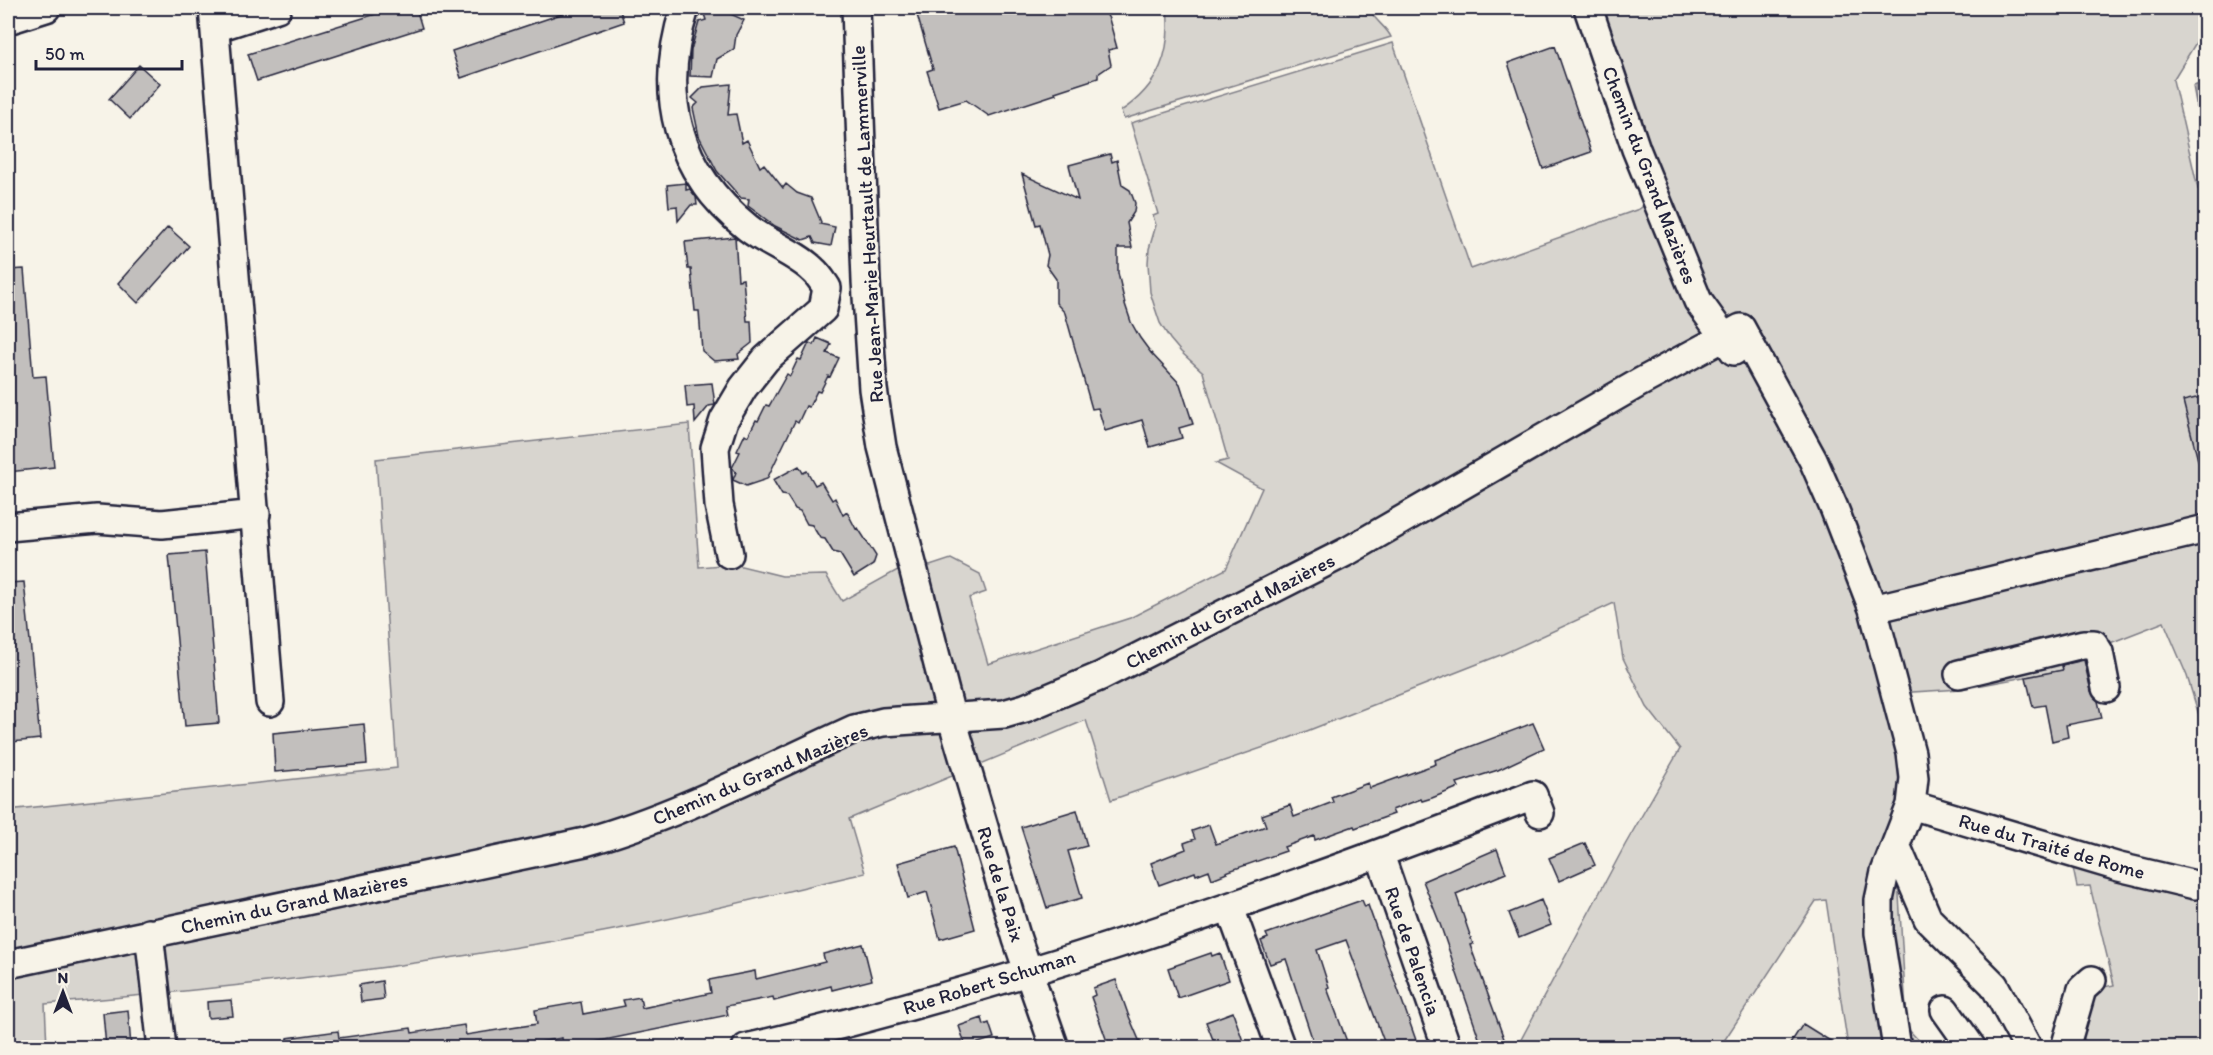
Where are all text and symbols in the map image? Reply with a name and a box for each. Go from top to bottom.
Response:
scale bar [36,33,182,71]
text: 50 m [45,43,85,65]
street label: Rue Jean-Marie Heurtault de Lammerville [846,45,888,403]
street label: Chemin du Grand Mazières [1597,63,1703,287]
street label: Chemin du Grand Mazières [1121,548,1339,674]
street label: Chemin du Grand Mazières [649,718,871,830]
street label: Rue du Traité de Rome [1956,808,2148,884]
street label: Rue de la Paix [972,824,1030,945]
street label: Chemin du Grand Mazières [178,867,410,939]
street label: Rue de Palencia [1380,883,1446,1019]
street label: Rue Robert Schuman [900,944,1078,1020]
north arrow [33,962,93,1022]
text: N [58,968,68,987]

